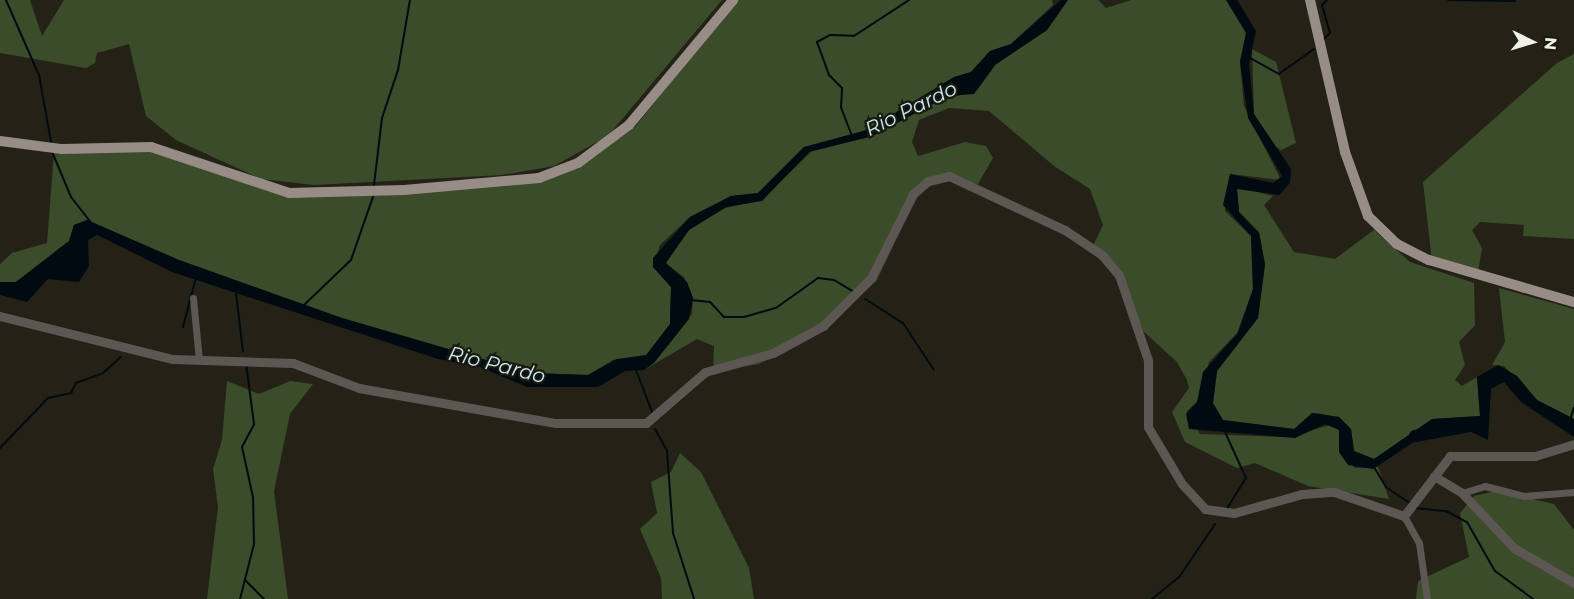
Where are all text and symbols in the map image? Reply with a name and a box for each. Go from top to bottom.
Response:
north arrow [1502,12,1562,72]
text: N [1540,36,1560,51]
water label: Rio Pardo [861,76,961,142]
water label: Rio Pardo [446,341,548,389]

